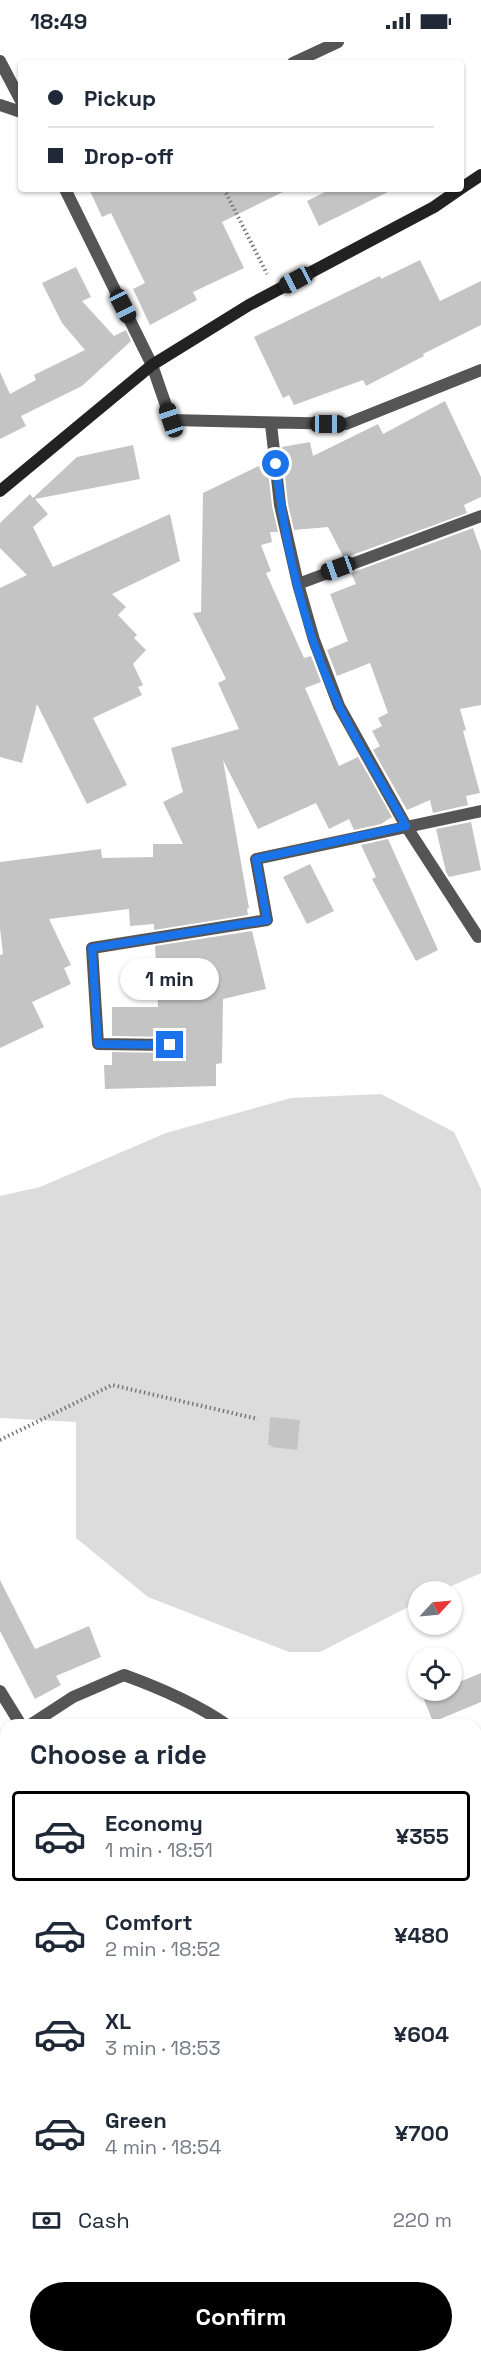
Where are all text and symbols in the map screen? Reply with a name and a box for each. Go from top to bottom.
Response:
text: 18:49 [30,7,87,35]
text: Pickup [84,84,156,112]
text: Drop-off [84,142,174,170]
car [276,264,316,296]
car [107,286,139,326]
car [157,400,185,440]
car [310,415,346,433]
route start [262,450,289,477]
car [318,553,358,583]
callout: 1 min [120,958,219,1000]
text: 1 min [145,966,194,992]
route end [156,1031,183,1058]
north arrow [408,1581,462,1635]
map controls [408,1581,462,1701]
button: locate [408,1647,462,1701]
text: Choose a ride [30,1737,207,1772]
icon: car [33,1809,87,1863]
text: Economy [105,1809,203,1837]
text: ¥355 [396,1822,449,1850]
text: 1 min · 18:51 [105,1837,213,1863]
icon: car [33,1908,87,1962]
text: Comfort [105,1908,193,1936]
text: ¥480 [394,1921,449,1949]
text: 2 min · 18:52 [105,1936,220,1962]
icon: car [33,2007,87,2061]
text: XL [105,2007,131,2035]
text: ¥604 [394,2020,449,2048]
text: 3 min · 18:53 [105,2035,221,2061]
icon: car [33,2106,87,2160]
text: Green [105,2106,167,2134]
text: ¥700 [395,2119,449,2147]
text: 4 min · 18:54 [105,2134,221,2160]
icon: cash [30,2204,63,2237]
text: Cash [78,2206,130,2234]
text: 220 m [393,2207,452,2233]
button: Confirm [30,2282,452,2351]

